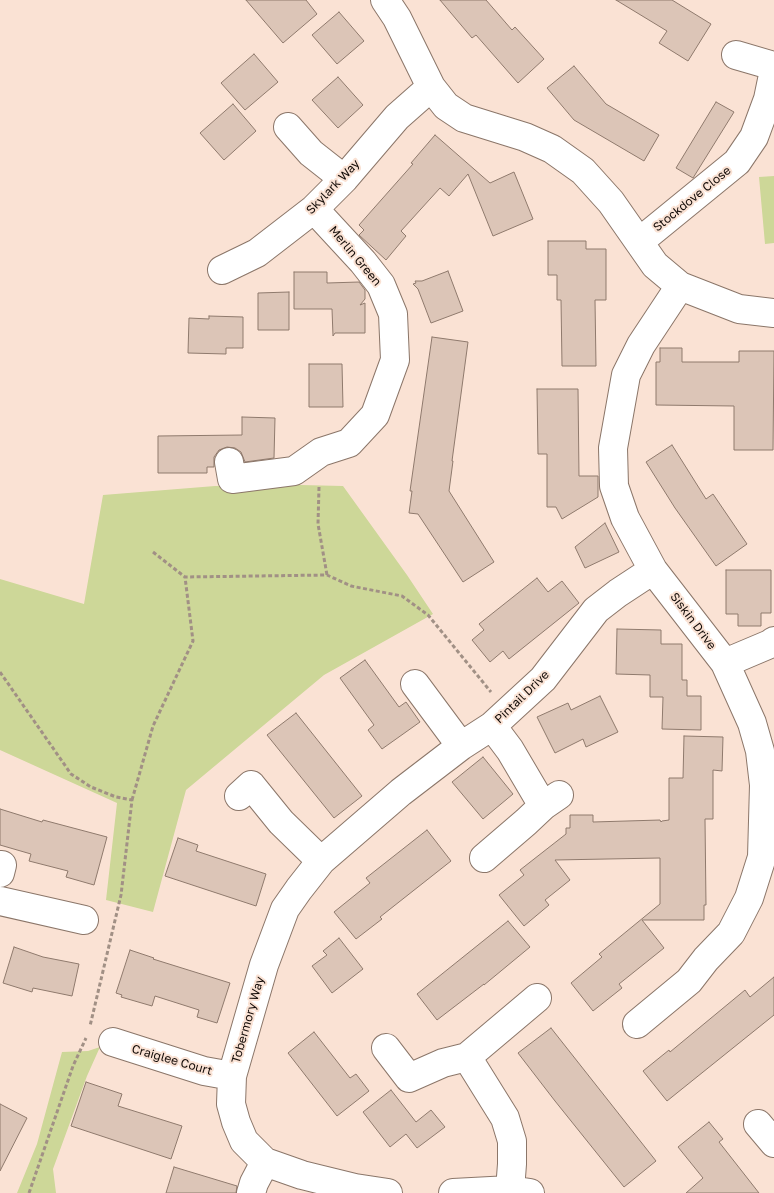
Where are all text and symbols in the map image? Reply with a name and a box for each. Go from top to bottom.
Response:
street label: Skylark Way [303,157,363,217]
street label: Stockdove Close [650,163,734,235]
street label: Merlin Green [326,223,384,289]
street label: Siskin Drive [667,590,719,652]
street label: Pintail Drive [492,668,552,726]
street label: Tobermory Way [229,975,267,1065]
street label: Craiglee Court [130,1042,214,1078]

